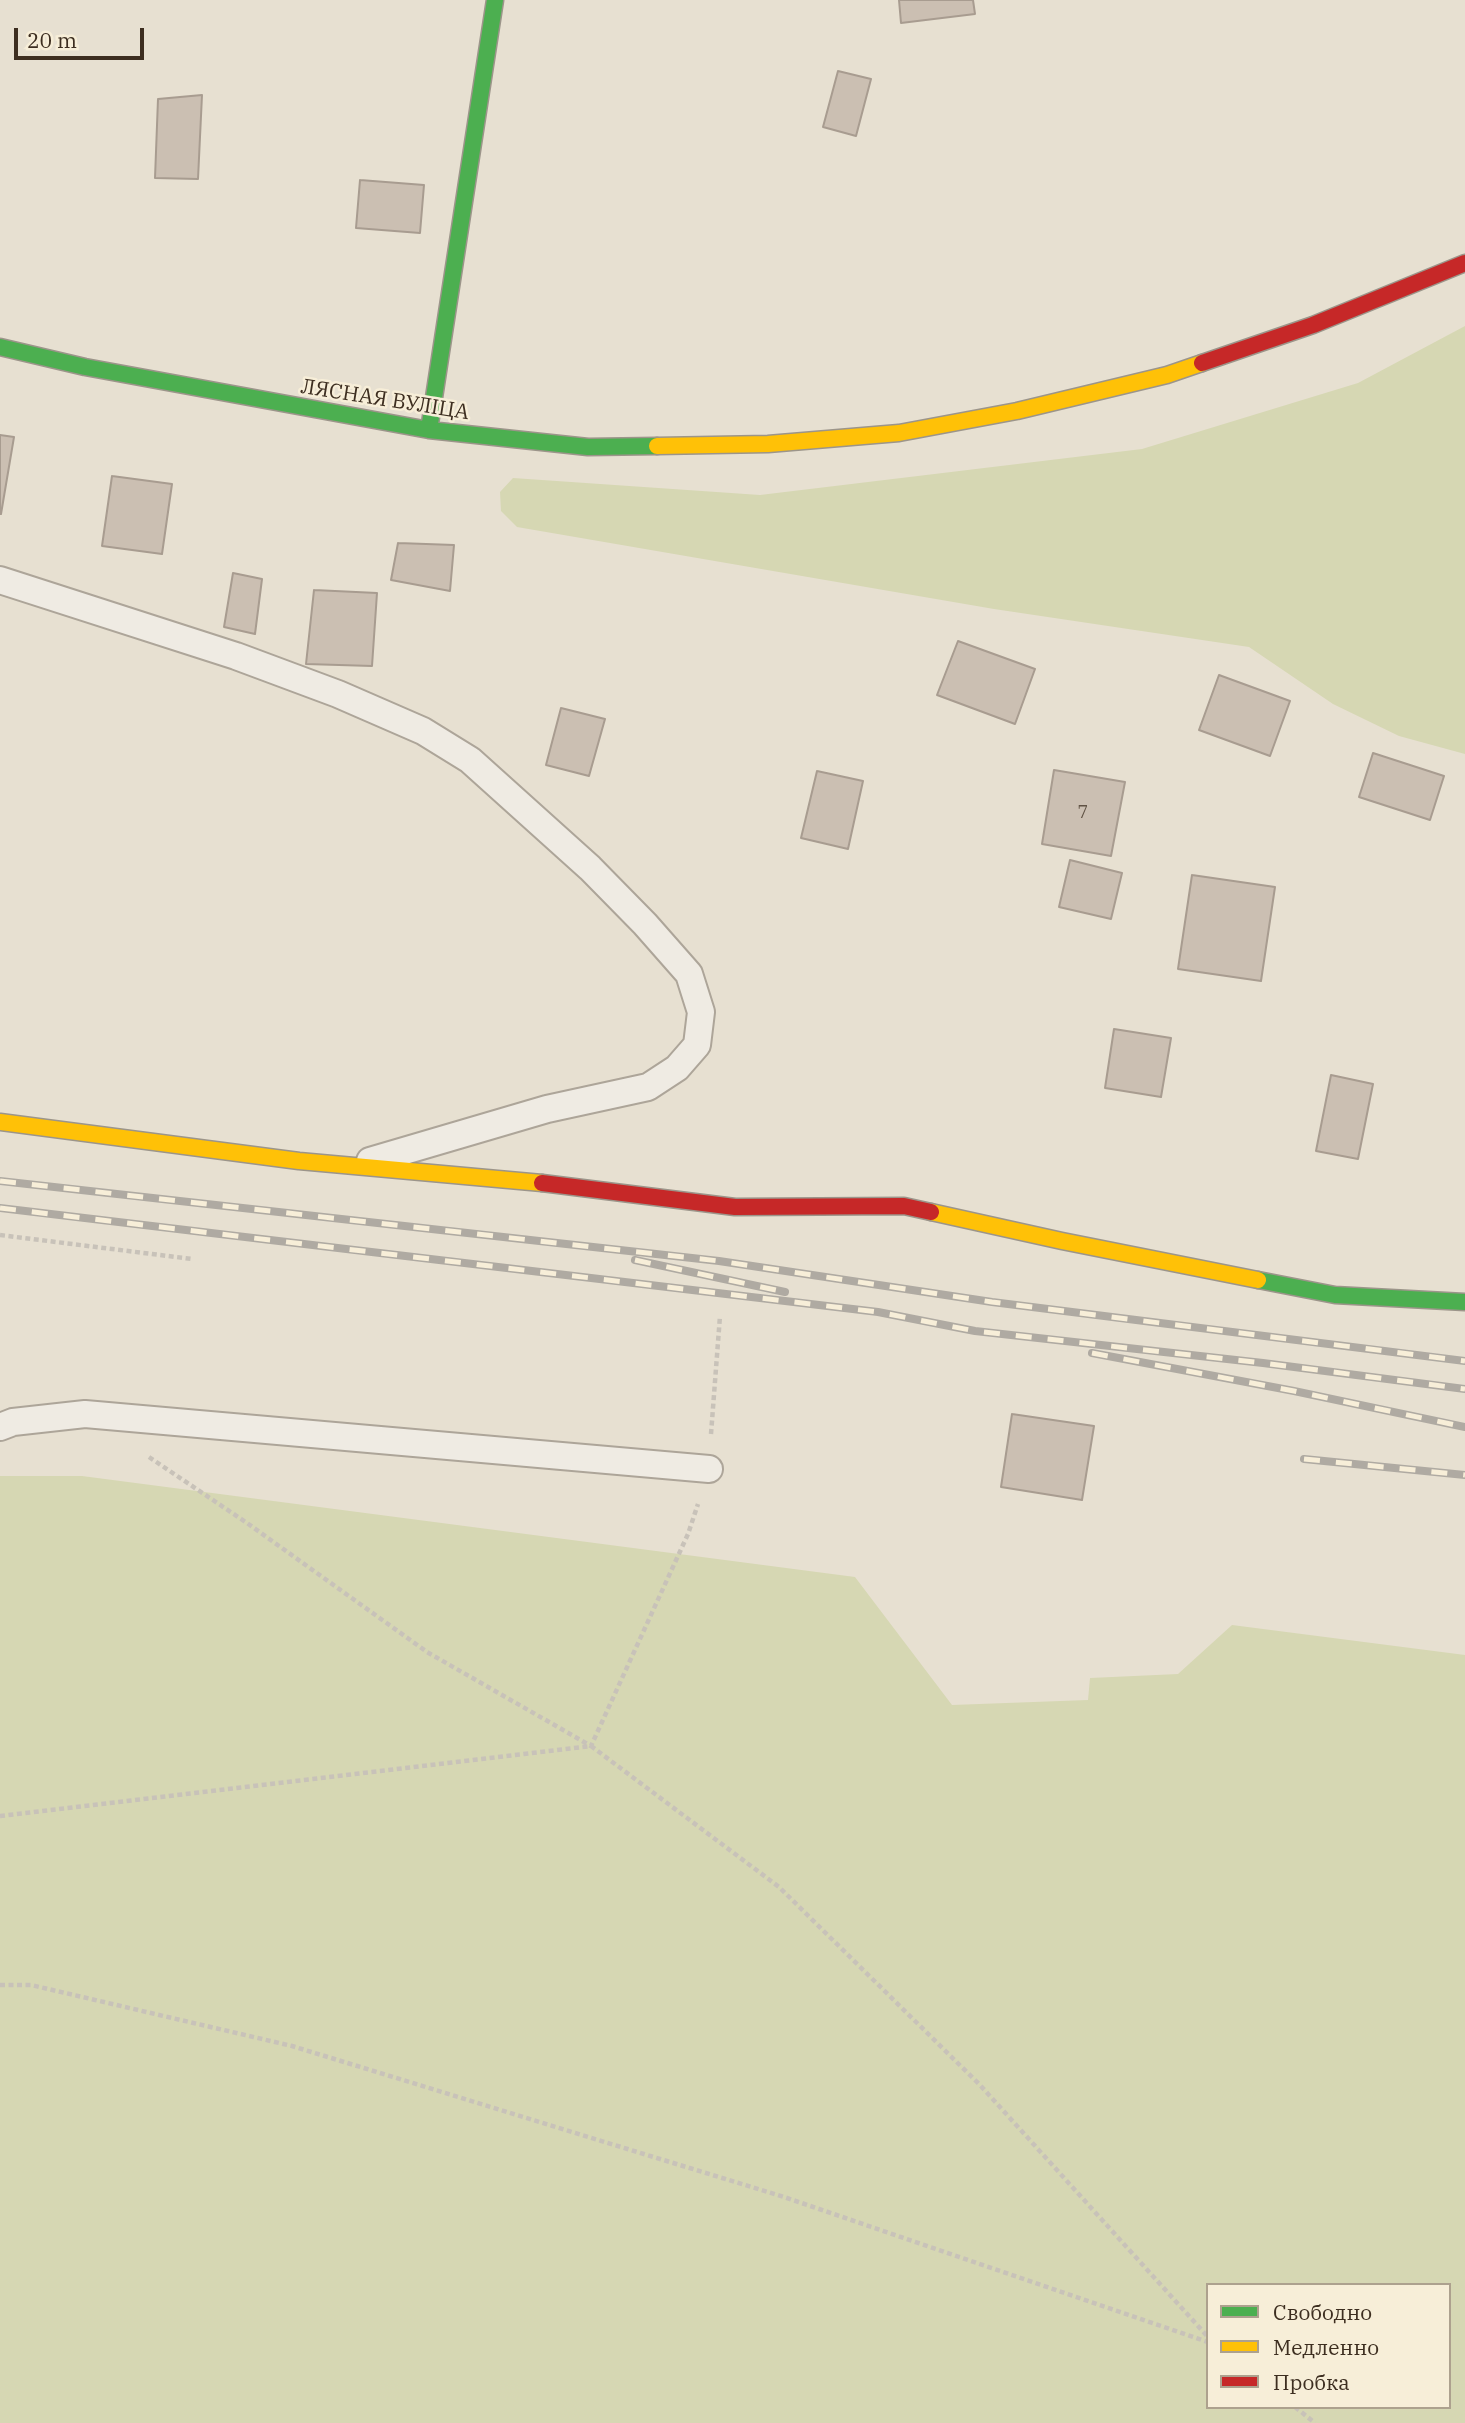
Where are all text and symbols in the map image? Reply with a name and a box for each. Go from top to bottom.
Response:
scale bar [18,14,147,58]
text: 20 m [27,26,77,54]
street label: ЛЯСНАЯ ВУЛІЦА [299,374,471,426]
house number: 7 [1078,802,1088,824]
legend [1206,2283,1451,2409]
text: Свободно [1273,2298,1372,2326]
text: Медленно [1273,2333,1379,2361]
text: Пробка [1273,2368,1350,2396]

